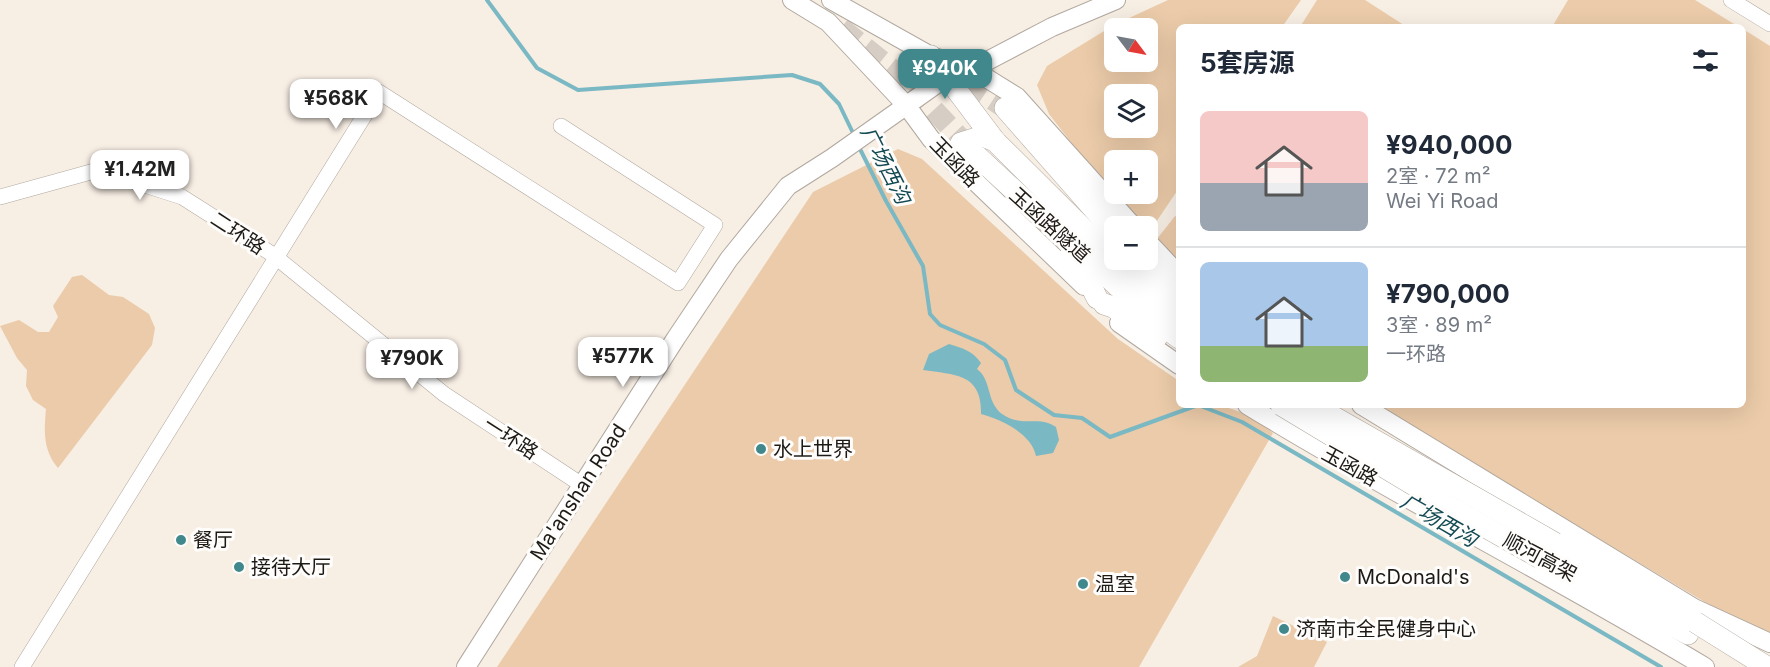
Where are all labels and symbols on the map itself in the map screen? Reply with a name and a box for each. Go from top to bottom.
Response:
north arrow [1104,18,1158,72]
pin: ¥940K [903,49,987,100]
pin: ¥568K [294,79,378,130]
water label: 广场西沟 [856,122,917,210]
street label: 玉函路 [926,132,984,192]
pin: ¥1.42M [91,150,189,201]
street label: 玉函路隧道 [1005,183,1095,267]
street label: 二环路 [206,207,270,259]
pin: ¥577K [581,337,665,388]
pin: ¥790K [370,339,454,390]
street label: 一环路 [479,412,543,464]
street label: Ma'anshan Road [525,419,631,565]
place label: 水上世界 [773,437,853,461]
street label: 玉函路 [1318,441,1382,491]
marker: 水上世界 [754,442,768,456]
water label: 广场西沟 [1396,488,1483,553]
place label: 餐厅 [193,528,233,552]
street label: 顺河高架 [1499,528,1581,586]
marker: 餐厅 [174,533,188,547]
place label: 接待大厅 [251,555,331,579]
marker: 接待大厅 [232,560,246,574]
place label: McDonald's [1357,565,1470,589]
marker: McDonald's [1338,570,1352,584]
place label: 温室 [1095,572,1135,596]
marker: 温室 [1076,577,1090,591]
place label: 济南市全民健身中心 [1296,617,1476,641]
marker: 济南市全民健身中心 [1277,622,1291,636]

